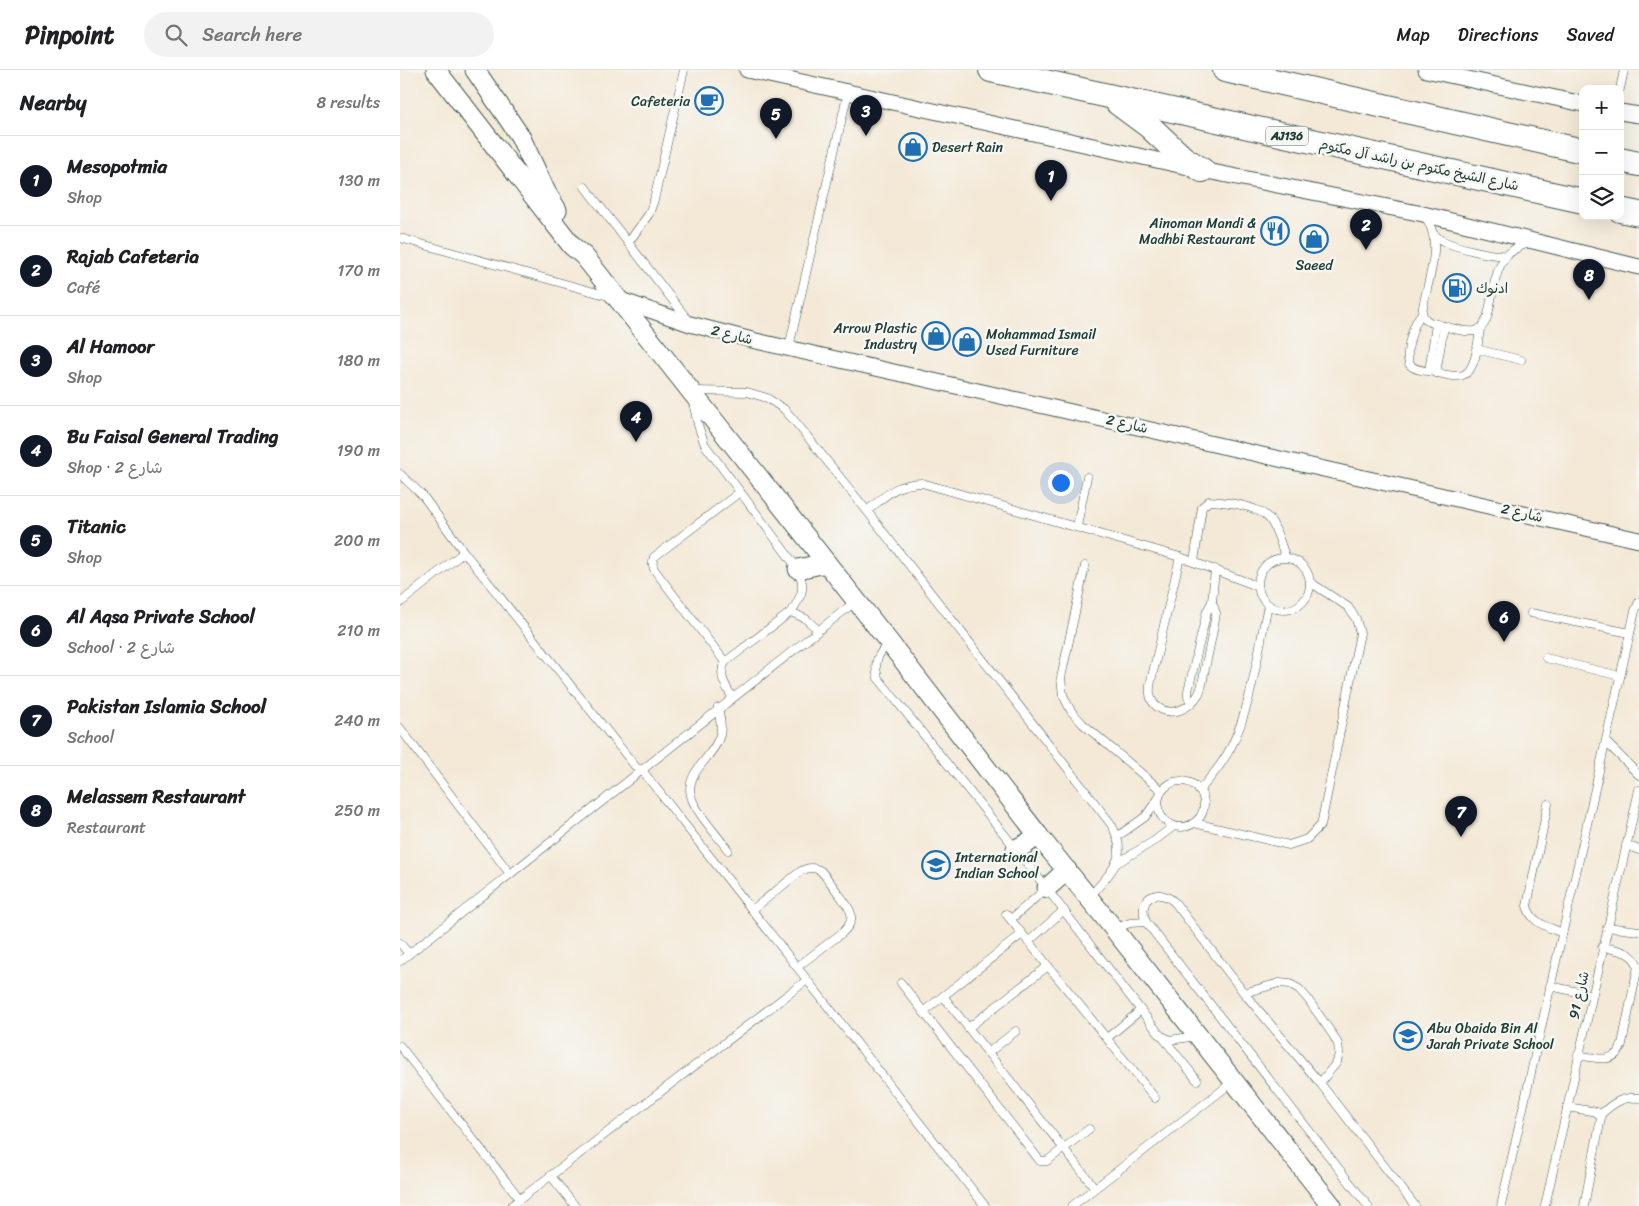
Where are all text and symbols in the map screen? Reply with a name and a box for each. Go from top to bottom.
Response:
search box [144,12,494,57]
text: Pinpoint [25,14,114,56]
text: Search here [202,18,302,51]
text: Map [1397,19,1430,51]
text: Directions [1458,19,1539,51]
text: Saved [1567,19,1614,51]
icon: search [162,21,190,49]
text: Nearby [20,84,86,122]
map controls [1579,85,1624,220]
button: + [1579,85,1624,130]
cafe icon: Cafeteria [694,86,724,116]
text: 8 results [317,88,380,117]
place label: Cafeteria [631,89,691,114]
pin: 3 [850,95,882,136]
pin: 5 [760,98,792,139]
road number: AJ136 [1266,126,1308,146]
button: − [1579,130,1624,175]
shop icon: Desert Rain [898,132,928,162]
street label: شارع الشيخ مكتوم بن راشد آل مكتوم [1317,132,1521,198]
place label: Desert Rain [932,135,1004,160]
text: Mesopotmia [67,150,167,183]
pin: 1 [1035,160,1067,201]
text: 1 [33,166,39,195]
text: 130 m [338,166,380,195]
button: layers [1579,175,1624,220]
text: Shop [67,183,102,212]
pin: 2 [1350,209,1382,250]
place label: Ainoman Mandi & Madhbi Restaurant [1139,211,1256,252]
restaurant icon: Ainoman Mandi & Madhbi Restaurant [1260,216,1290,246]
shop icon: Saeed [1299,224,1329,254]
text: Rajab Cafeteria [67,240,199,273]
place label: Saeed [1295,253,1334,278]
text: 2 [31,256,41,285]
text: 170 m [337,256,380,285]
pin: 8 [1573,259,1605,300]
text: Café [67,273,100,302]
fuel station icon: ادنوك [1442,273,1472,303]
place label: ادنوك [1476,276,1508,301]
place label: Arrow Plastic Industry [832,316,918,357]
street label: شارع 2 [709,318,755,352]
shop icon: Arrow Plastic Industry [921,321,951,351]
place label: Mohammad Ismail Used Furniture [986,322,1097,363]
shop icon: Mohammad Ismail Used Furniture [952,327,982,357]
text: Al Hamoor [67,330,154,363]
text: 3 [32,346,40,375]
text: 180 m [337,346,380,375]
text: Shop [67,363,102,392]
pin: 4 [620,401,652,442]
street label: شارع 2 [1104,407,1150,441]
text: Bu Faisal General Trading [67,420,279,453]
text: 4 [31,436,41,465]
text: 190 m [337,436,380,465]
text: Shop · شارع 2 [67,453,163,482]
your location [1048,470,1074,496]
street label: شارع 2 [1499,496,1545,530]
text: Titanic [67,510,126,543]
text: 5 [31,526,41,555]
text: 200 m [334,526,380,555]
text: Shop [67,543,102,572]
text: Al Aqsa Private School [67,600,255,633]
pin: 6 [1488,601,1520,642]
text: 6 [31,616,41,645]
text: 210 m [337,616,380,645]
text: School · شارع 2 [67,633,175,662]
text: Pakistan Islamia School [67,690,266,723]
text: 7 [31,706,41,735]
text: 240 m [334,706,380,735]
text: School [67,723,114,752]
text: Melassem Restaurant [67,780,245,813]
text: 8 [31,796,41,825]
text: 250 m [334,796,380,825]
pin: 7 [1445,796,1477,837]
text: Restaurant [67,813,146,842]
place label: International Indian School [954,845,1040,886]
school or university icon: International Indian School [921,850,951,880]
street label: شارع 91 [1561,969,1597,1021]
place label: Abu Obaida Bin Al Jarah Private School [1426,1016,1555,1057]
school or university icon: Abu Obaida Bin Al Jarah Private School [1393,1021,1423,1051]

